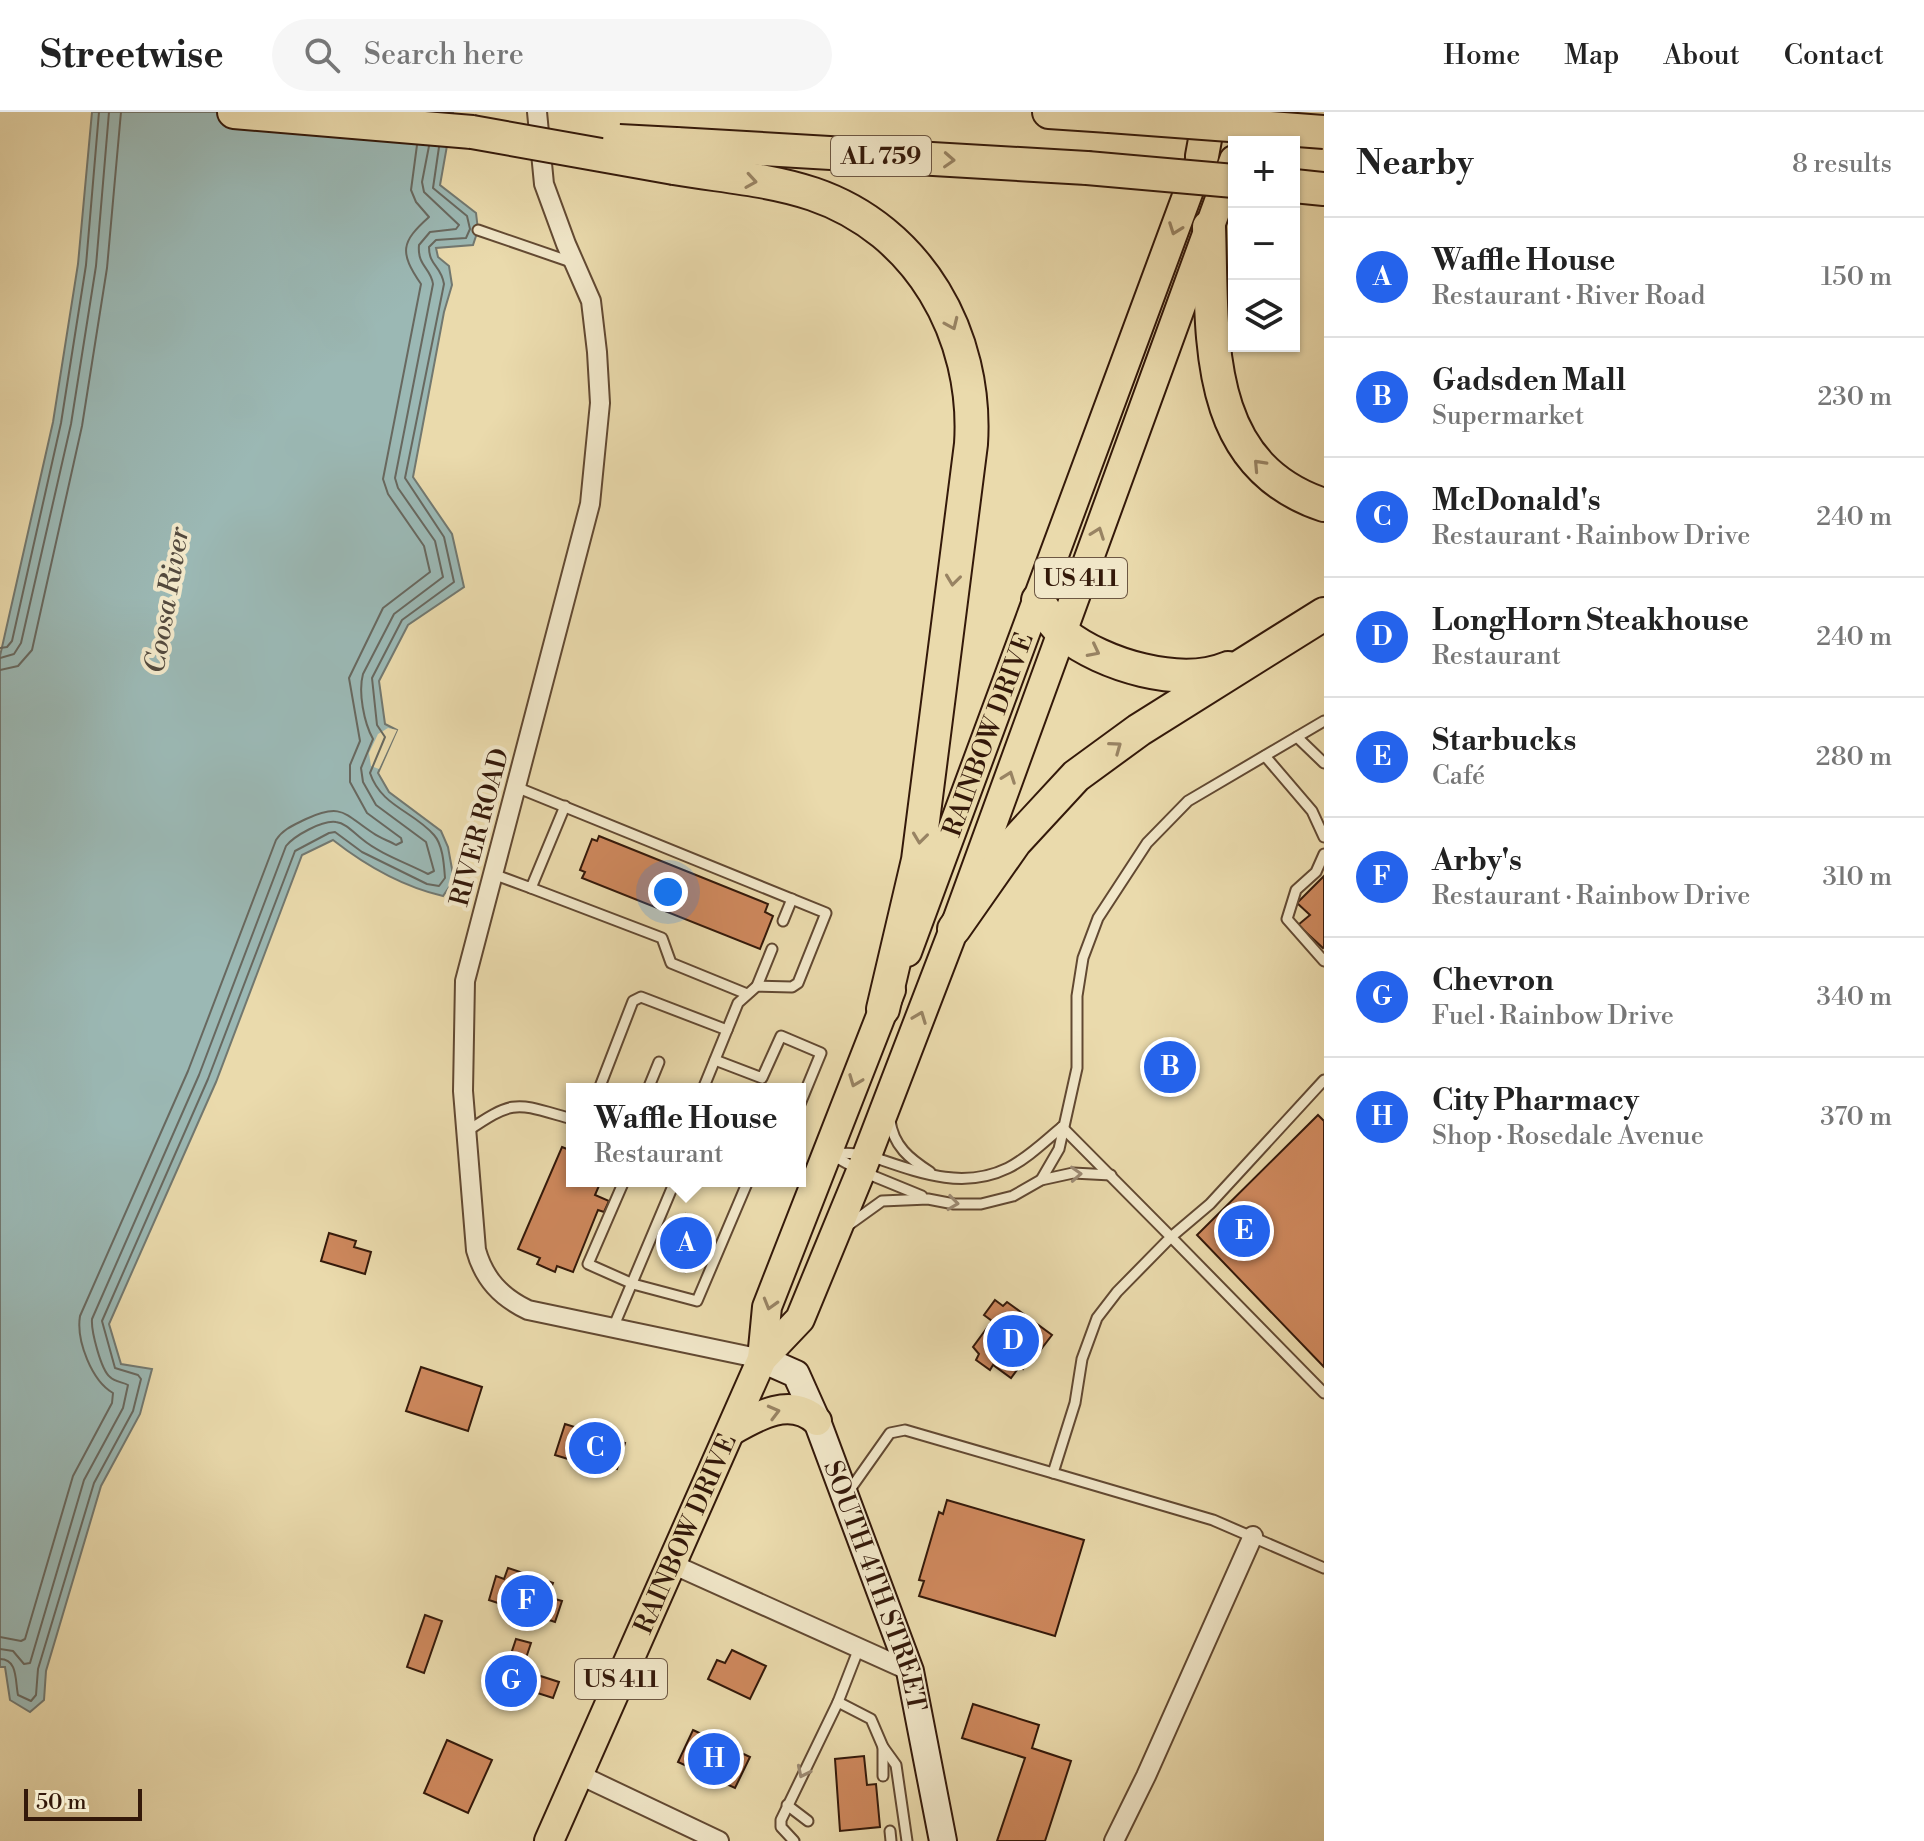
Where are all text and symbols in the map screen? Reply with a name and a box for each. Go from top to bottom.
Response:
search box [272,19,832,91]
text: Streetwise [40,32,224,79]
icon: search [300,33,344,77]
text: Search here [364,36,524,74]
text: Home [1444,38,1520,73]
text: Map [1564,38,1619,73]
text: About [1663,38,1740,73]
text: Contact [1784,38,1884,73]
road number: AL 759 [831,136,931,176]
map controls [1228,136,1300,352]
button: + [1228,136,1300,208]
text: Nearby [1356,143,1474,185]
text: 8 results [1792,148,1892,180]
one-way arrow [943,151,956,168]
one-way arrow [744,172,758,189]
button: − [1228,208,1300,280]
one-way arrow [1168,221,1184,235]
text: Waffle House [1432,242,1615,280]
text: A [1373,261,1391,293]
text: 150 m [1821,261,1892,293]
button: layers [1228,280,1300,352]
text: Restaurant · River Road [1432,280,1705,312]
one-way arrow [943,316,959,331]
text: Gadsden Mall [1432,362,1626,400]
text: B [1372,381,1392,413]
text: 230 m [1817,381,1892,413]
text: Supermarket [1432,400,1584,432]
one-way arrow [1254,459,1268,474]
text: McDonald's [1432,482,1601,520]
text: C [1373,501,1391,533]
text: 240 m [1816,501,1892,533]
text: Restaurant · Rainbow Drive [1432,520,1750,552]
water label: Coosa River [137,523,198,676]
one-way arrow [1088,527,1104,541]
road number: US 411 [1035,558,1127,598]
one-way arrow [945,574,962,587]
text: LongHorn Steakhouse [1432,602,1749,640]
text: D [1372,621,1392,653]
text: 240 m [1816,621,1892,653]
street label: RAINBOW DRIVE [936,628,1041,841]
text: Restaurant [1432,640,1561,672]
one-way arrow [1085,642,1100,657]
text: Starbucks [1432,722,1576,760]
text: E [1373,741,1391,773]
text: 280 m [1816,741,1892,773]
one-way arrow [1107,742,1121,757]
street label: RIVER ROAD [443,745,516,910]
text: Café [1432,760,1485,792]
one-way arrow [999,771,1016,785]
one-way arrow [912,832,929,845]
text: Arby's [1432,842,1522,880]
text: F [1373,861,1391,893]
text: 310 m [1823,861,1892,893]
your location [648,872,688,912]
text: Restaurant · Rainbow Drive [1432,880,1750,912]
text: Chevron [1432,962,1554,1000]
text: G [1372,981,1392,1013]
text: 340 m [1816,981,1892,1013]
text: Fuel · Rainbow Drive [1432,1000,1674,1032]
one-way arrow [910,1011,927,1025]
pin: B [1144,1037,1196,1097]
one-way arrow [848,1073,865,1087]
text: City Pharmacy [1432,1082,1639,1120]
popup [566,1083,806,1187]
text: Waffle House [594,1100,778,1138]
text: H [1371,1101,1393,1133]
text: 370 m [1820,1101,1892,1133]
text: Shop · Rosedale Avenue [1432,1120,1704,1152]
text: Restaurant [594,1138,723,1170]
one-way arrow [1070,1166,1083,1183]
one-way arrow [947,1195,960,1212]
pin: E [1218,1201,1270,1261]
pin: A [660,1213,712,1273]
one-way arrow [763,1296,779,1310]
pin: D [987,1311,1039,1371]
one-way arrow [767,1405,781,1422]
pin: C [569,1418,621,1478]
street label: RAINBOW DRIVE [628,1429,744,1639]
street label: SOUTH 4TH STREET [816,1456,932,1714]
pin: F [501,1571,553,1631]
pin: G [485,1651,537,1711]
road number: US 411 [575,1659,667,1699]
pin: H [688,1729,740,1789]
one-way arrow [797,1763,813,1778]
scale bar [24,1785,142,1821]
text: 50 m [36,1789,87,1816]

